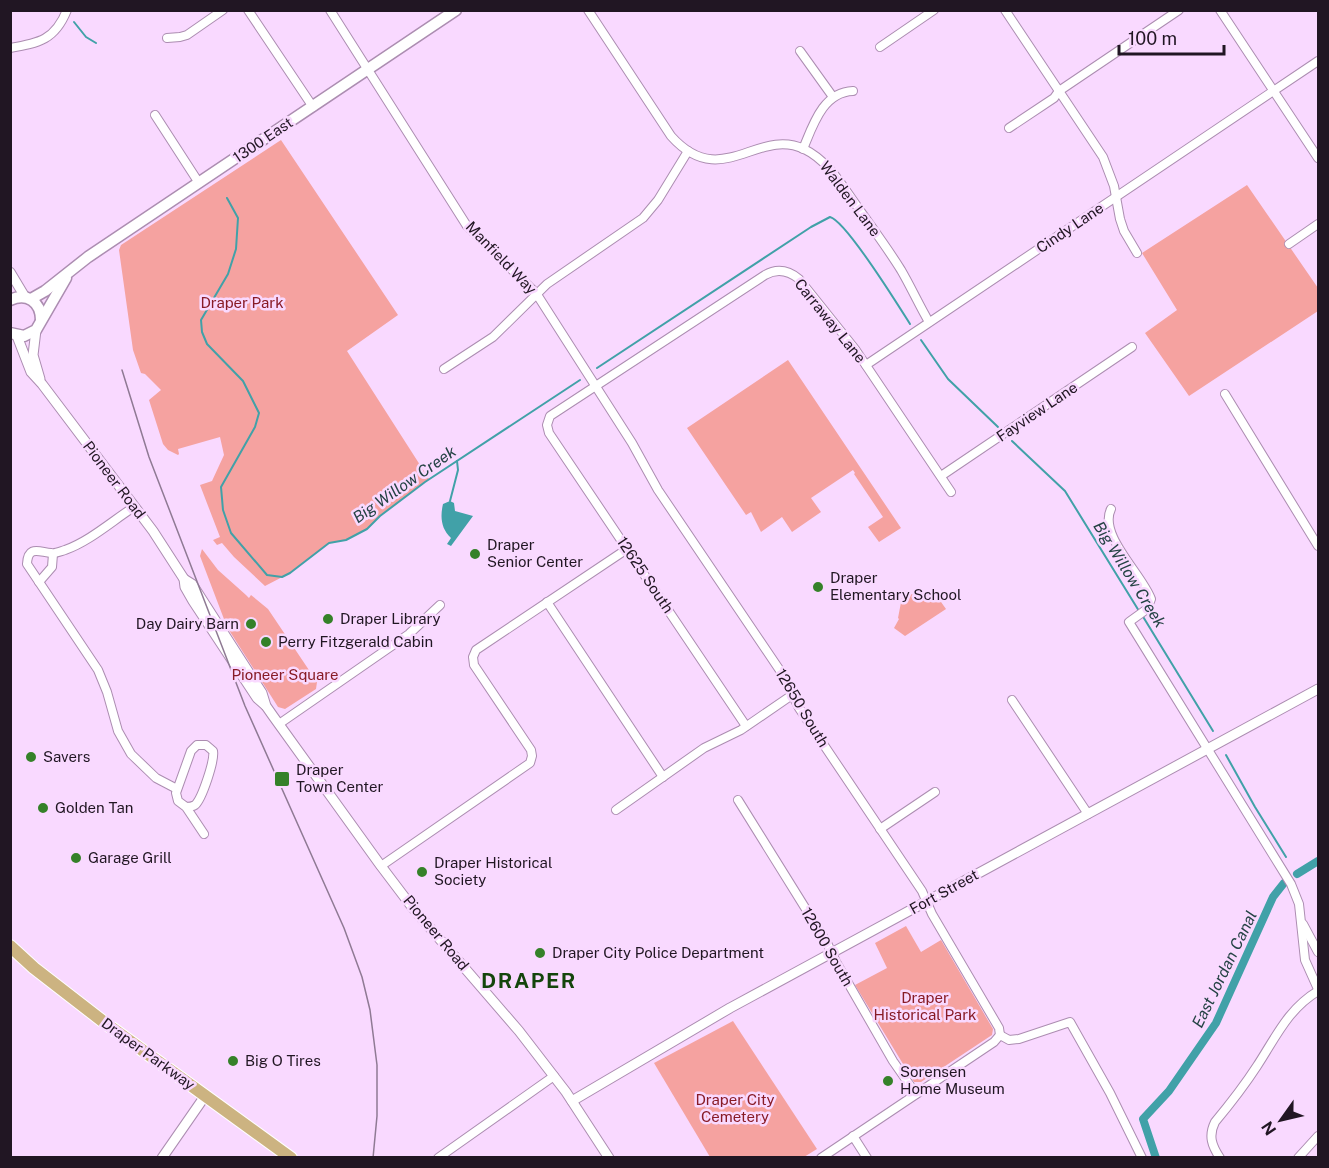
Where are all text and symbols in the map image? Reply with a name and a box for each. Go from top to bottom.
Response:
scale bar [1119,18,1224,56]
text: 100 m [1128,28,1177,49]
street label: 1300 East [230,113,296,166]
street label: Walden Lane [817,158,884,240]
street label: Cindy Lane [1033,199,1106,256]
street label: Manfield Way [463,218,540,297]
street label: Carraway Lane [791,275,869,366]
park label: Draper Park [200,294,284,311]
street label: Fayview Lane [993,378,1080,445]
street label: Pioneer Road [80,438,149,522]
water label: Big Willow Creek [349,442,460,527]
water label: Big Willow Creek [1089,518,1170,631]
street label: 12625 South [614,533,677,616]
place label: Draper Senior Center [487,536,583,570]
marker: Draper Senior Center [468,547,482,561]
place label: Draper Elementary School [830,569,962,603]
marker: Draper Elementary School [811,580,825,594]
place label: Draper Library [340,610,441,627]
marker: Draper Library [321,612,335,626]
place label: Day Dairy Barn [136,615,239,632]
marker: Day Dairy Barn [244,617,258,631]
place label: Perry Fitzgerald Cabin [278,633,433,650]
marker: Perry Fitzgerald Cabin [259,635,273,649]
street label: 12650 South [772,665,833,750]
park label: Pioneer Square [231,666,339,683]
place label: Savers [43,748,90,765]
marker: Savers [24,750,38,764]
place label: Draper Town Center [296,761,384,795]
marker: Draper Town Center [273,770,291,788]
place label: Golden Tan [55,799,133,816]
marker: Golden Tan [36,801,50,815]
place label: Garage Grill [88,849,172,866]
marker: Garage Grill [69,851,83,865]
place label: Draper Historical Society [434,854,552,888]
marker: Draper Historical Society [415,865,429,879]
street label: Fort Street [906,866,981,917]
street label: Pioneer Road [400,892,473,974]
street label: 12600 South [798,904,857,989]
water label: East Jordan Canal [1188,908,1261,1031]
place label: Draper City Police Department [552,944,764,961]
marker: Draper City Police Department [533,946,547,960]
district label: DRAPER [481,968,577,993]
park label: Draper Historical Park [874,989,976,1023]
street label: Draper Parkway [98,1014,198,1093]
place label: Big O Tires [245,1052,321,1069]
marker: Big O Tires [226,1054,240,1068]
place label: Sorensen Home Museum [900,1063,1005,1097]
marker: Sorensen Home Museum [881,1074,895,1088]
north arrow [1251,1090,1311,1150]
park label: Draper City Cemetery [695,1091,775,1125]
text: N [1258,1118,1280,1139]

